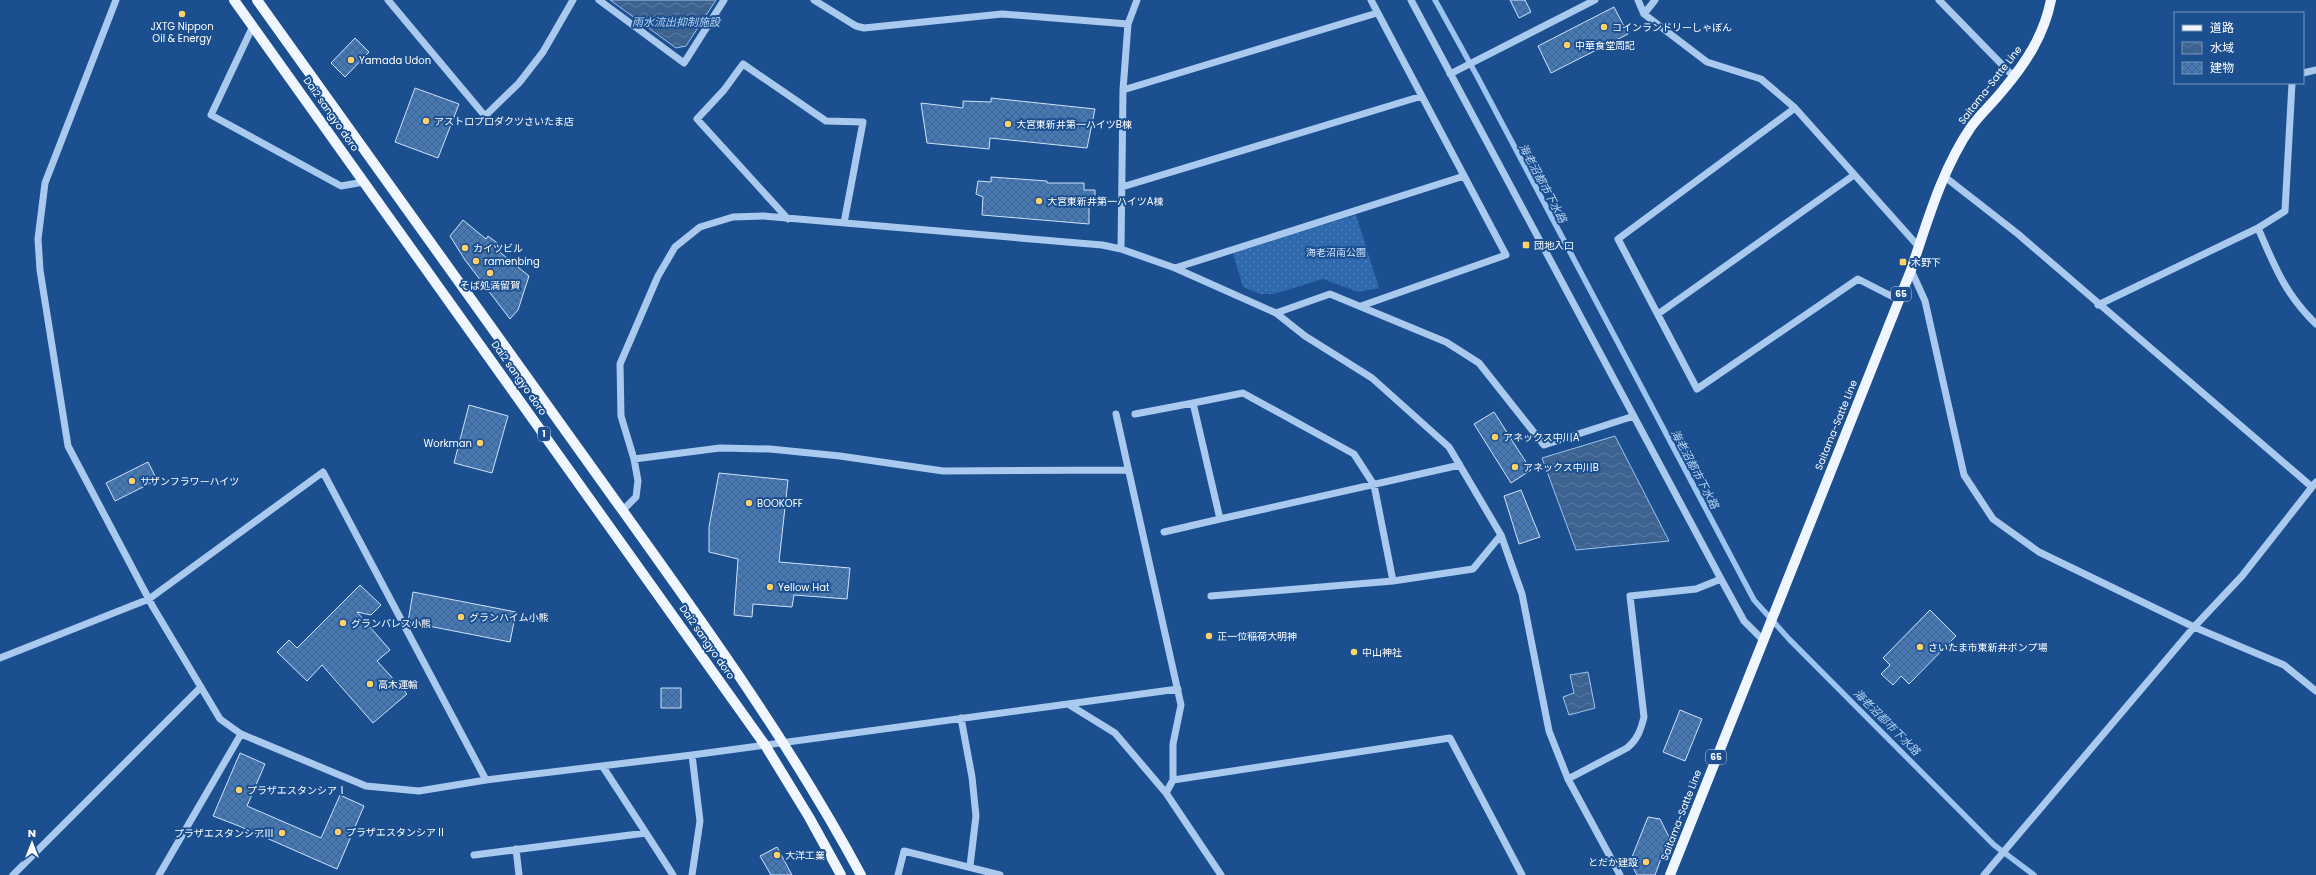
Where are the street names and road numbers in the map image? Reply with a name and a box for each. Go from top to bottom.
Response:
street label: Saitama-Satte Line [1954,42,2026,128]
street label: Dai2 sangyo doro [300,74,362,154]
road number: 65 [1891,287,1911,301]
street label: Dai2 sangyo doro [488,338,550,418]
street label: Saitama-Satte Line [1811,378,1861,472]
road number: 1 [538,427,550,441]
street label: Dai2 sangyo doro [676,602,738,682]
road number: 65 [1706,750,1726,764]
street label: Saitama-Satte Line [1657,767,1705,863]

